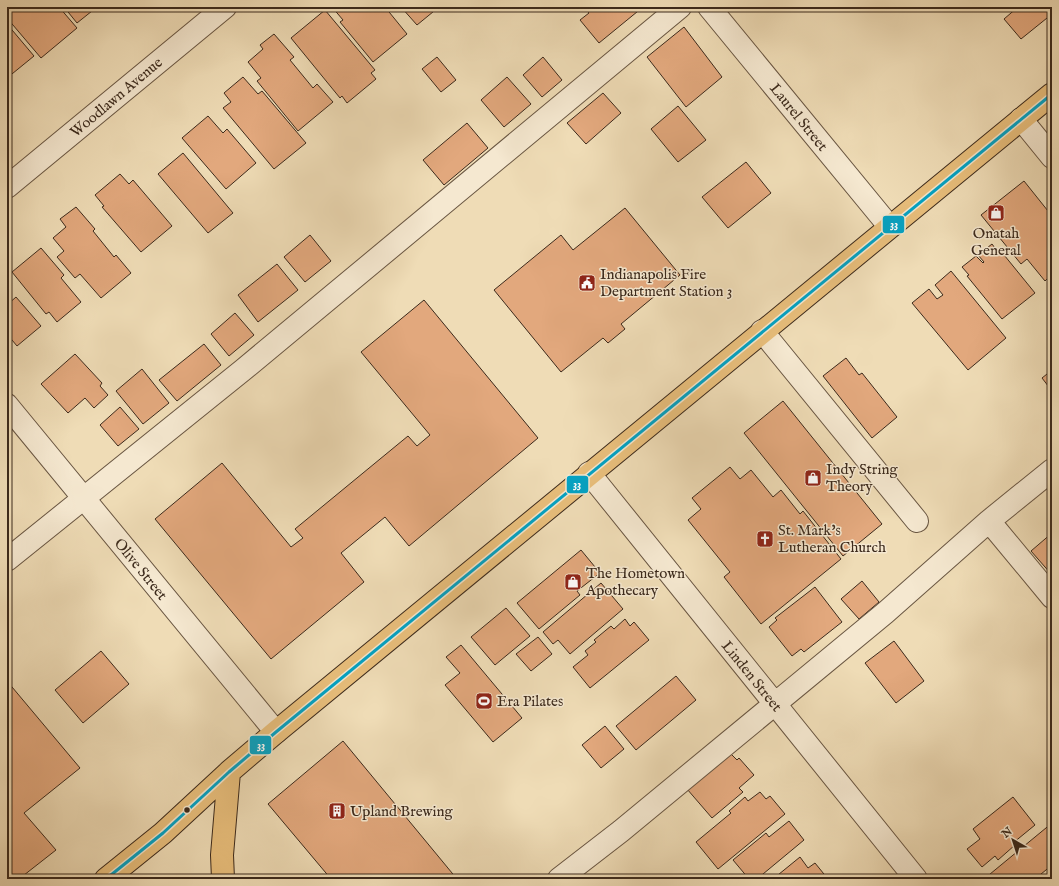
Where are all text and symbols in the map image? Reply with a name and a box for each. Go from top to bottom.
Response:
street label: Woodlawn Avenue [66,53,167,142]
street label: Laurel Street [765,79,832,155]
shop icon: Onatah General [986,203,1006,223]
line badge: 33 [882,215,905,234]
text: 33 [890,218,898,232]
place label: Onatah General [971,224,1022,260]
place label: Indianapolis Fire Department Station 3 [600,265,732,301]
public building icon: Indianapolis Fire Department Station 3 [577,273,597,293]
place label: Indy String Theory [826,460,898,496]
shop icon: Indy String Theory [803,468,823,488]
line badge: 33 [566,475,589,494]
text: 33 [573,478,581,492]
place label: St. Mark's Lutheran Church [778,521,886,557]
church icon: St. Mark's Lutheran Church [755,529,775,549]
street label: Olive Street [110,534,171,604]
place label: The Hometown Apothecary [585,564,685,600]
shop icon: The Hometown Apothecary [563,572,583,592]
street label: Linden Street [717,637,786,716]
sports icon: Era Pilates [474,691,494,711]
place label: Era Pilates [497,692,563,711]
line badge: 33 [249,735,272,755]
text: 33 [257,739,265,753]
building icon: Upland Brewing [327,801,347,821]
place label: Upland Brewing [350,802,453,821]
unlabelled marker [182,805,192,815]
north arrow [993,820,1033,860]
text: N [998,824,1016,842]

